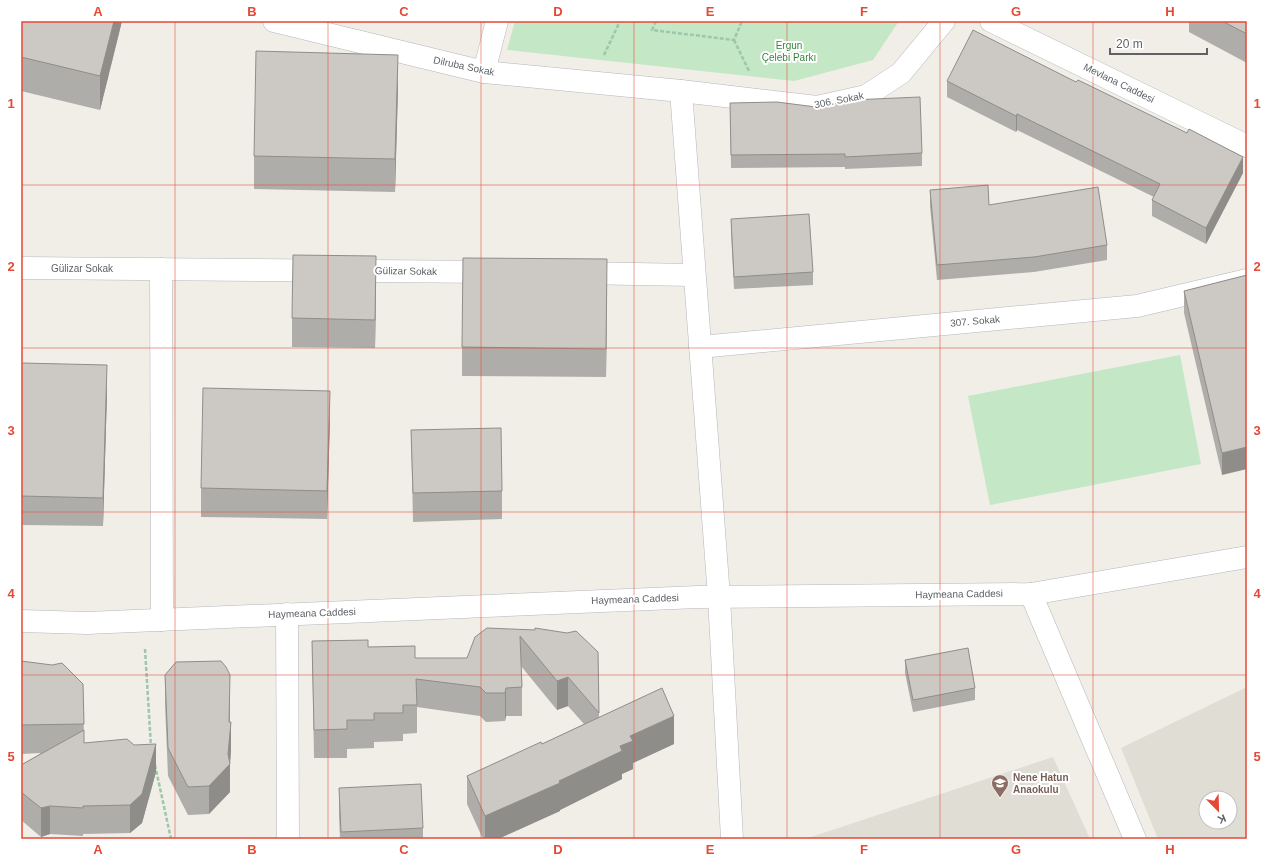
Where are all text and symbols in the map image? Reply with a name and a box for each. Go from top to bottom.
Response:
text: A [93,4,103,19]
text: B [247,4,257,19]
text: C [399,4,409,19]
text: D [553,4,563,19]
text: E [706,4,715,19]
text: F [860,4,868,19]
text: G [1011,4,1021,19]
text: H [1165,4,1175,19]
scale bar [1110,30,1207,56]
text: 20 m [1116,37,1143,51]
park label: Ergun Çelebi Parkı [762,40,816,63]
street label: Dilruba Sokak [432,54,497,78]
street label: Mevlana Caddesi [1082,61,1156,105]
street label: 306. Sokak [813,90,866,110]
text: 1 [7,96,15,111]
text: 1 [1253,96,1261,111]
text: 2 [7,259,15,274]
text: 2 [1253,259,1261,274]
street label: Gülizar Sokak [51,263,114,274]
street label: Gülizar Sokak [375,265,438,277]
street label: 307. Sokak [950,313,1001,329]
text: 3 [7,423,15,438]
text: 3 [1253,423,1261,438]
text: 4 [7,586,15,601]
text: 4 [1253,586,1261,601]
street label: Haymeana Caddesi [915,588,1003,600]
street label: Haymeana Caddesi [591,592,679,606]
street label: Haymeana Caddesi [268,606,356,620]
text: 5 [7,749,15,764]
text: 5 [1253,749,1261,764]
place label: Nene Hatun Anaokulu [1013,772,1069,795]
school or university icon: Nene Hatun Anaokulu [990,773,1010,798]
north arrow [1198,790,1238,830]
text: K [1216,812,1228,826]
text: A [93,842,103,857]
text: B [247,842,257,857]
text: C [399,842,409,857]
text: D [553,842,563,857]
text: E [706,842,715,857]
text: F [860,842,868,857]
text: G [1011,842,1021,857]
text: H [1165,842,1175,857]

